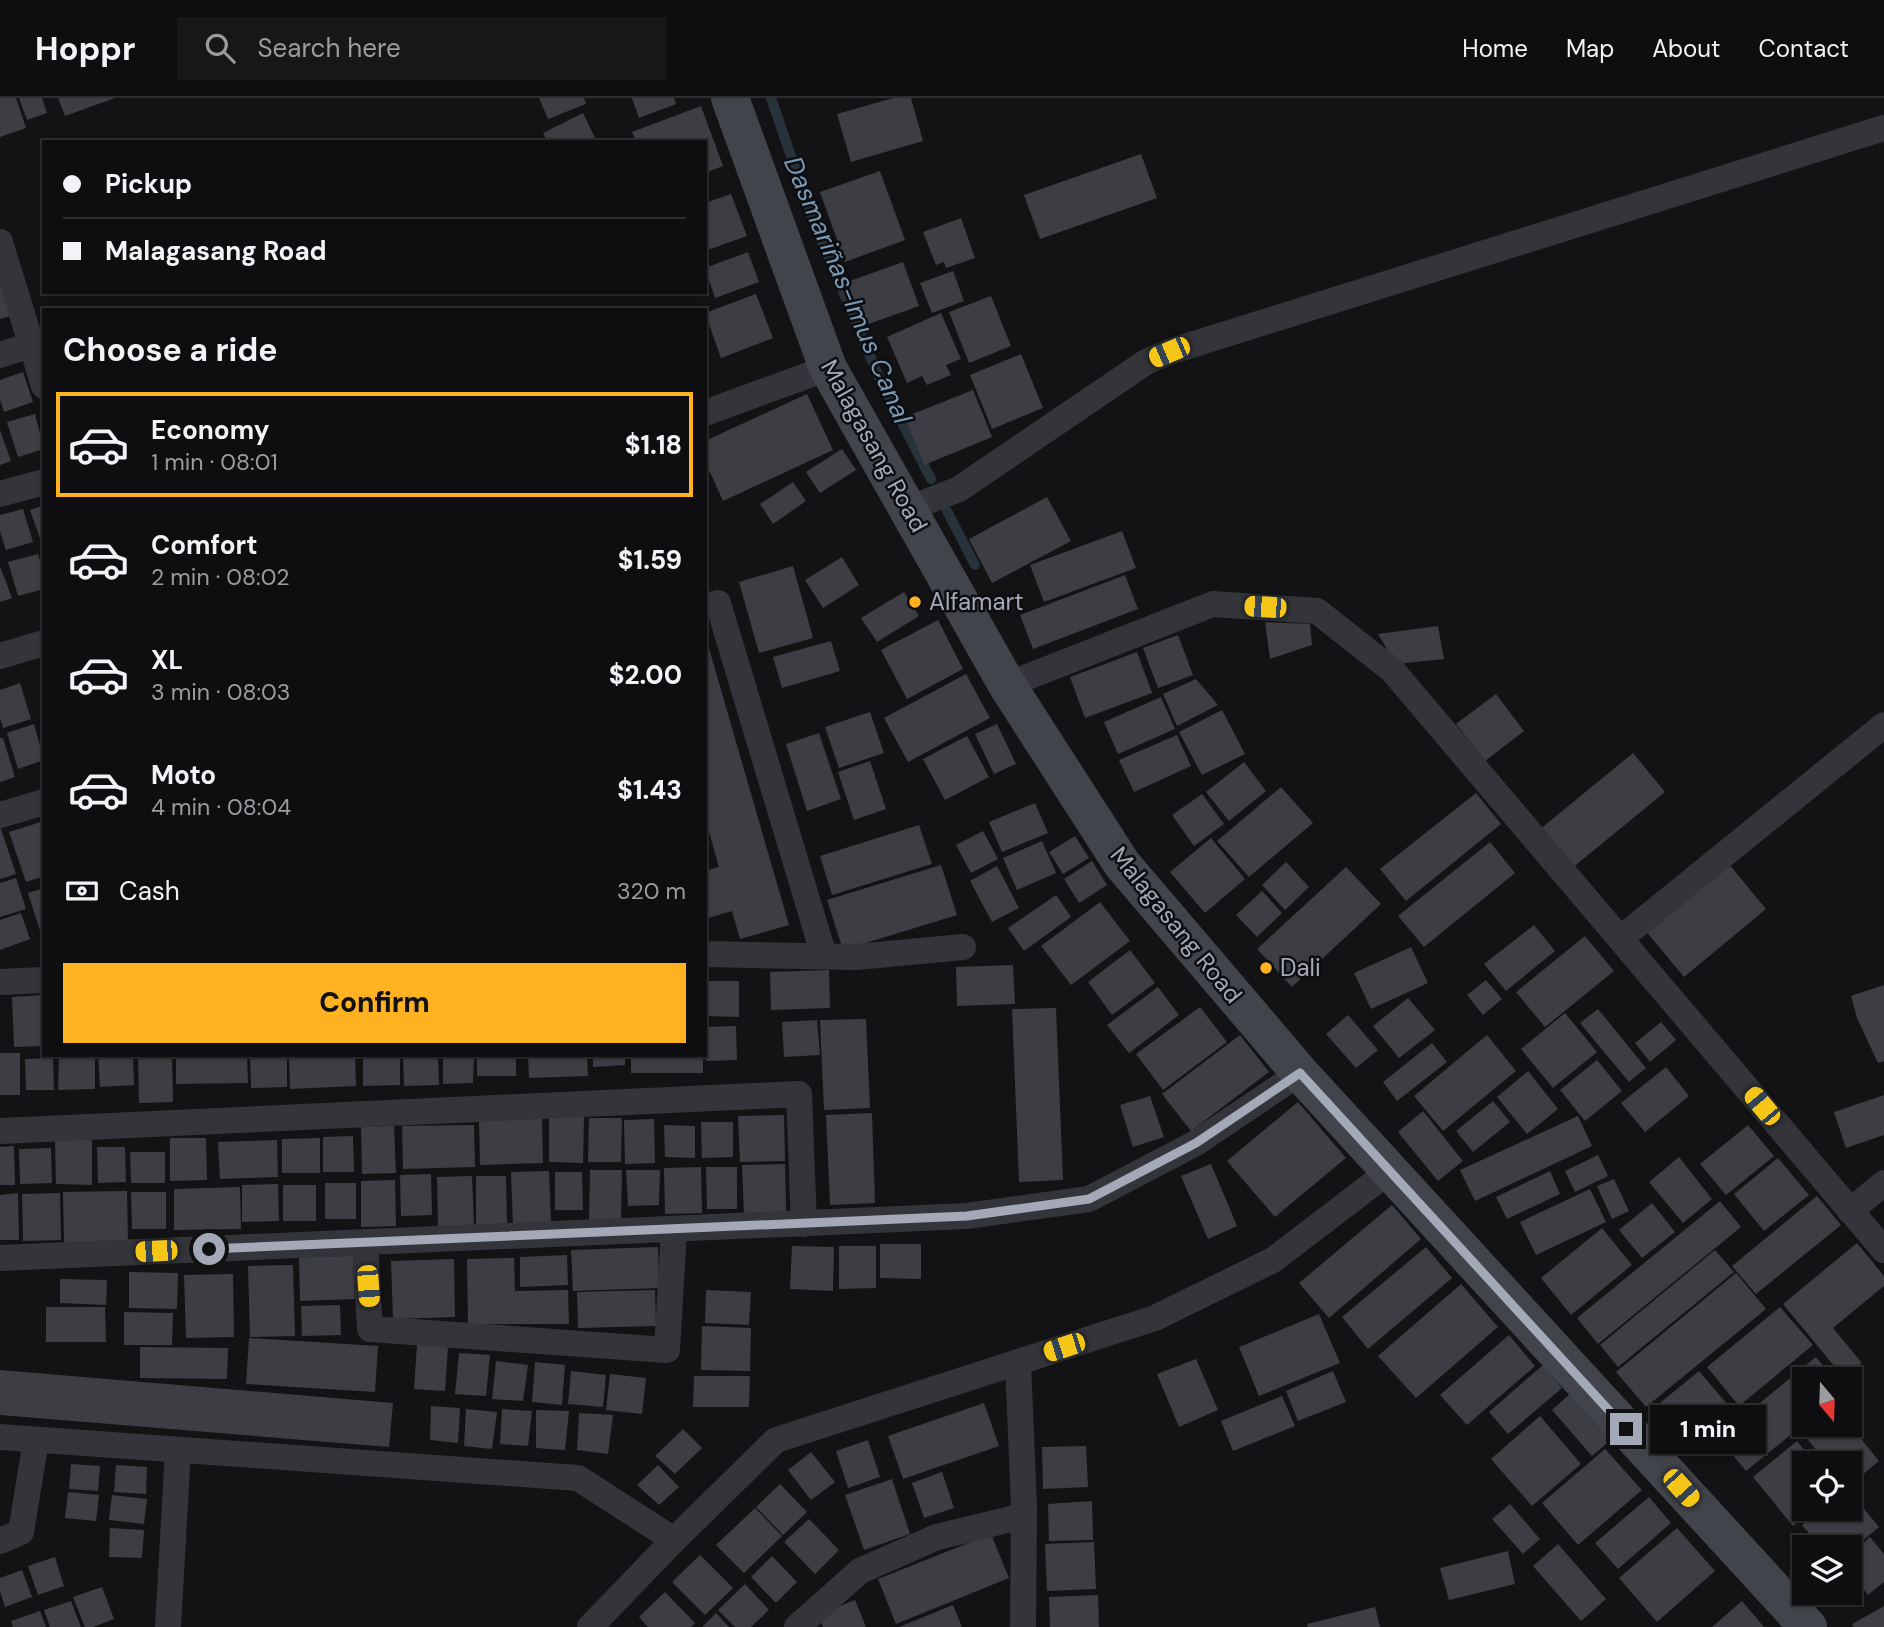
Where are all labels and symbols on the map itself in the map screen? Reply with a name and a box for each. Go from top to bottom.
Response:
water label: Dasmariñas-Imus Canal [776,151,920,430]
car [1146,334,1193,370]
street label: Malagasang Road [814,354,935,538]
place label: Alfamart [929,586,1024,617]
marker: Alfamart [907,594,923,610]
car [1244,595,1287,619]
street label: Malagasang Road [1104,840,1249,1009]
place label: Dali [1280,952,1321,983]
marker: Dali [1258,960,1274,976]
car [1741,1083,1784,1129]
route start [193,1233,225,1265]
car [135,1239,178,1263]
car [357,1264,380,1308]
car [1041,1331,1088,1363]
north arrow [1792,1367,1862,1437]
callout: 1 min [1650,1404,1766,1454]
route end [1610,1413,1642,1445]
car [1660,1465,1703,1511]

